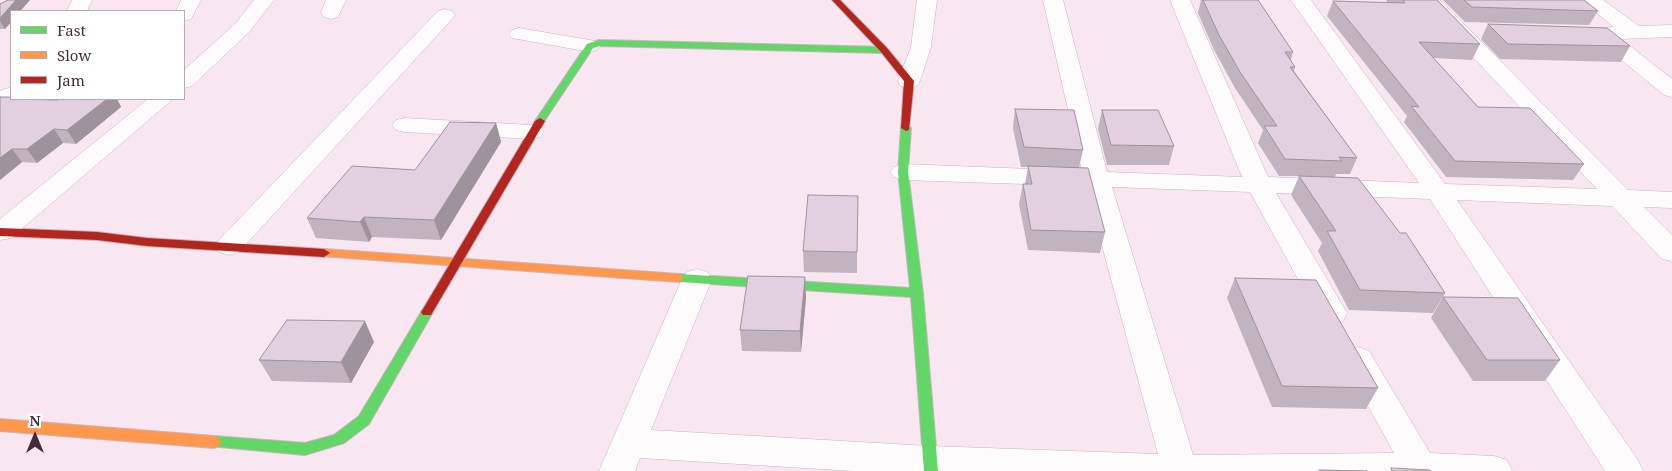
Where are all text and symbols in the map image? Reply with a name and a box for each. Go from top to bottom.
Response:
legend [10,10,185,100]
text: Fast [57,20,86,40]
text: Slow [57,45,91,65]
text: Jam [57,70,85,90]
north arrow [10,411,60,461]
text: N [29,411,41,430]

